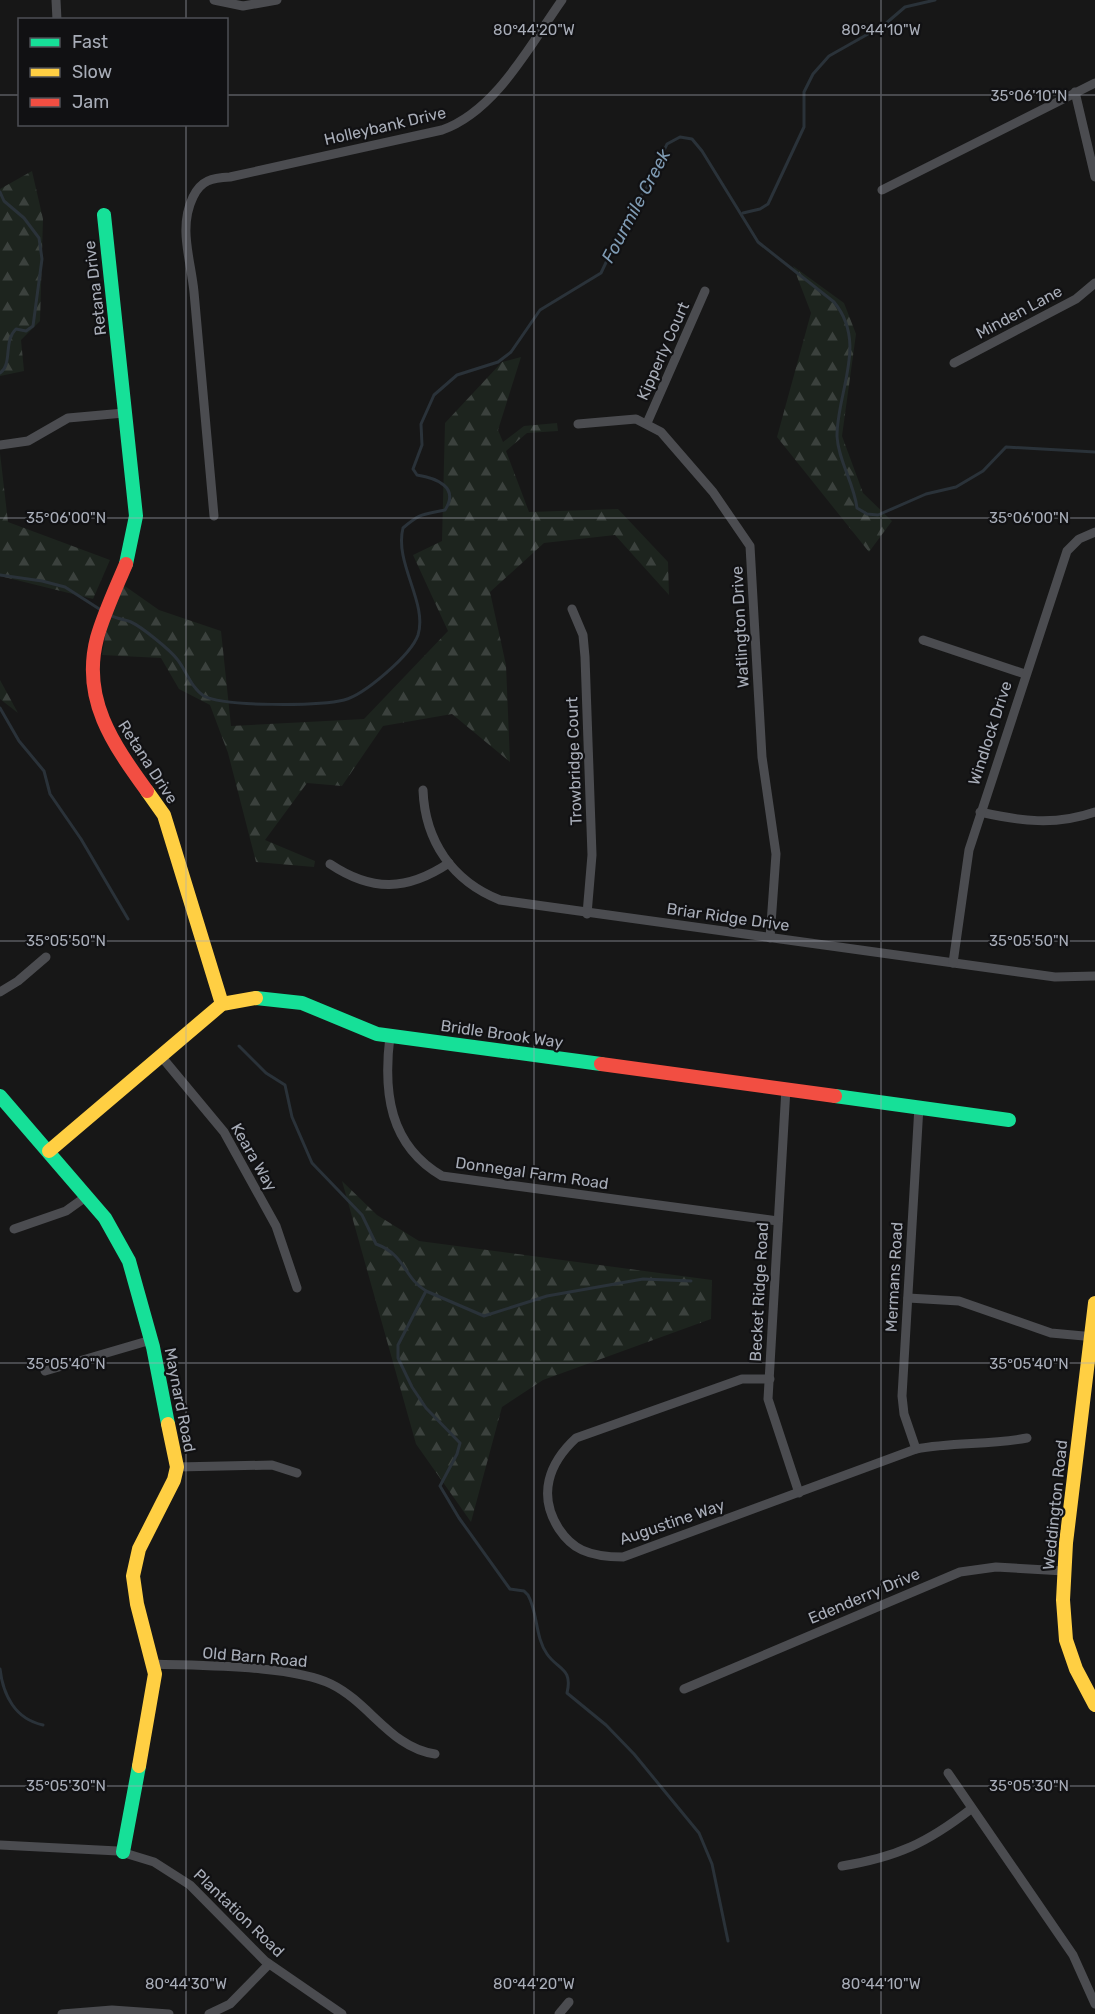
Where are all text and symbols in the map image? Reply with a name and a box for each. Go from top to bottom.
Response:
legend [18,18,228,126]
text: 80°44'20"W [493,21,575,39]
text: 80°44'10"W [841,21,921,39]
text: Fast [72,31,108,53]
text: Slow [72,61,112,83]
text: 35°06'10"N [990,87,1068,105]
text: Jam [72,91,109,113]
street label: Holleybank Drive [322,103,448,149]
water label: Fourmile Creek [597,145,676,267]
street label: Retana Drive [80,240,110,336]
street label: Minden Lane [973,281,1065,343]
street label: Kipperly Court [633,299,693,403]
text: 35°06'00"N [26,509,106,527]
text: 35°06'00"N [989,509,1069,527]
street label: Watlington Drive [727,566,753,688]
street label: Windlock Drive [964,679,1016,787]
street label: Trowbridge Court [562,696,586,826]
street label: Retana Drive [114,717,182,807]
street label: Briar Ridge Drive [665,899,791,935]
text: 35°05'50"N [26,932,106,950]
text: 35°05'50"N [989,932,1069,950]
street label: Bridle Brook Way [439,1016,565,1052]
street label: Keara Way [227,1120,281,1195]
street label: Donnegal Farm Road [454,1153,610,1193]
street label: Mermans Road [882,1221,906,1333]
street label: Becket Ridge Road [746,1222,772,1362]
street label: Maynard Road [161,1346,199,1454]
text: 35°05'40"N [26,1355,106,1373]
text: 35°05'40"N [989,1355,1069,1373]
street label: Weddington Road [1039,1439,1071,1571]
street label: Augustine Way [617,1495,727,1549]
street label: Edenderry Drive [805,1564,923,1628]
street label: Old Barn Road [202,1643,308,1671]
text: 35°05'30"N [26,1777,106,1795]
text: 35°05'30"N [989,1777,1069,1795]
street label: Plantation Road [190,1865,288,1961]
text: 80°44'30"W [145,1975,227,1993]
text: 80°44'20"W [493,1975,575,1993]
text: 80°44'10"W [841,1975,921,1993]

